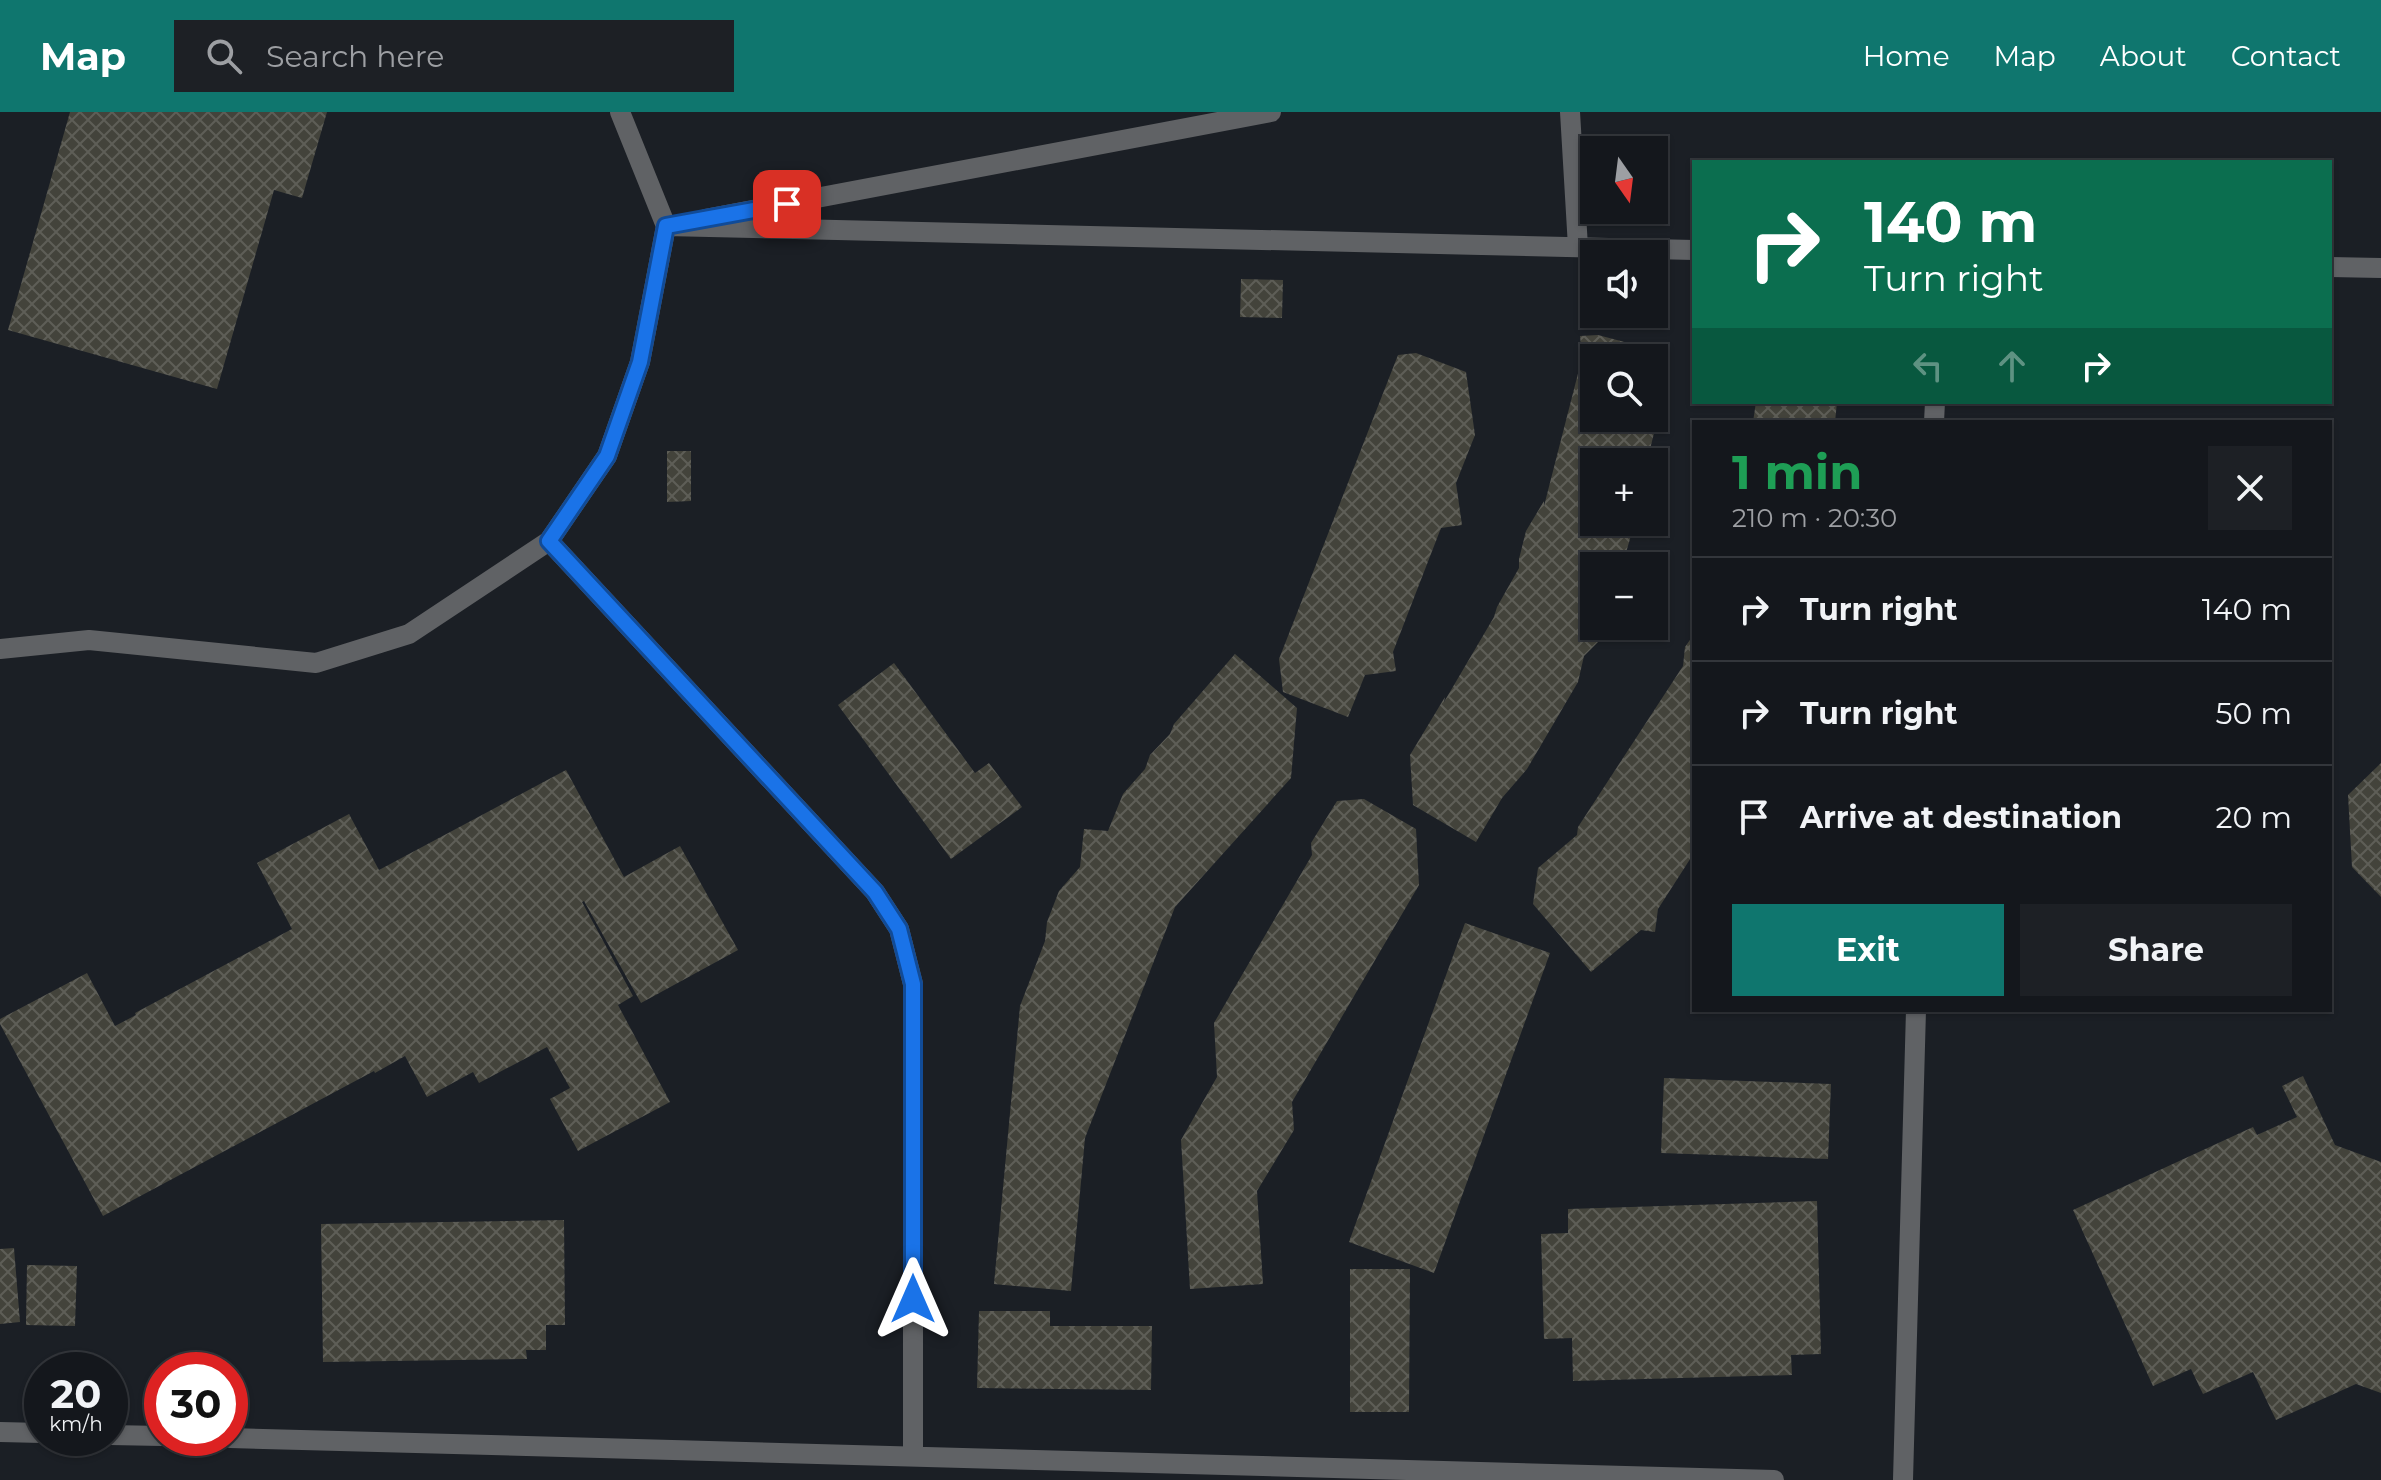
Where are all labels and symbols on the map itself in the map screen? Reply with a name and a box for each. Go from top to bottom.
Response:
north arrow [1580,136,1668,224]
pin [753,170,821,238]
position arrow [871,1257,955,1341]
speed limit sign: 30 [144,1352,248,1456]

